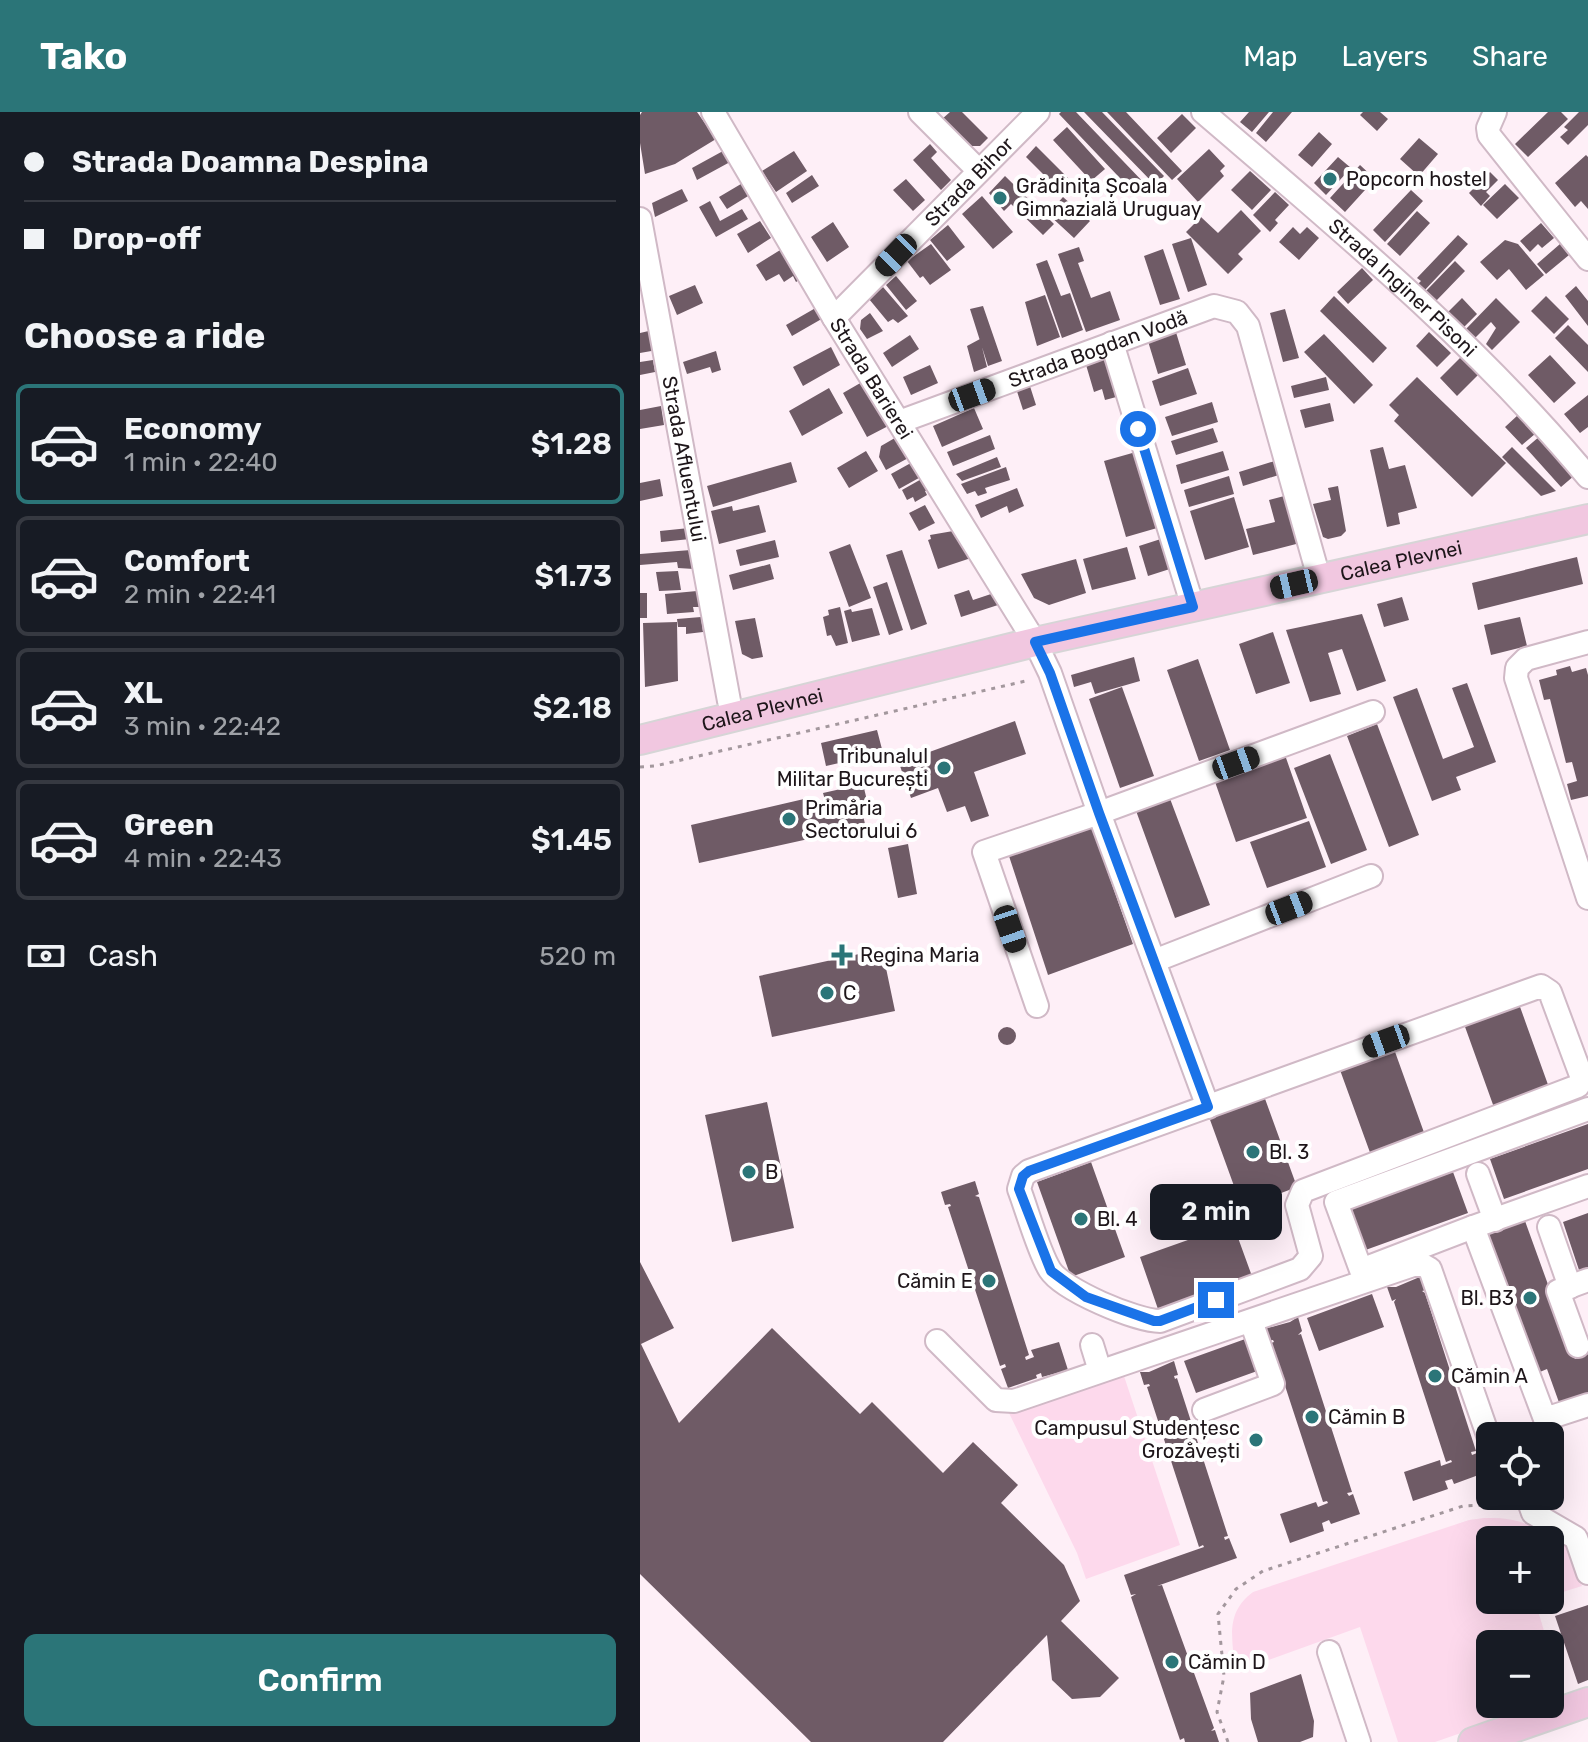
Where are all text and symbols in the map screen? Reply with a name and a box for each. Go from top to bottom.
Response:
text: Tako [40,33,128,79]
text: Map [1243,40,1298,73]
text: Layers [1342,40,1428,73]
text: Share [1472,40,1548,73]
street label: Strada Bihor [920,132,1019,231]
text: Strada Doamna Despina [72,144,429,180]
place label: Popcorn hostel [1346,167,1487,191]
marker: Popcorn hostel [1321,170,1339,188]
place label: Grădinița Școala Gimnazială Uruguay [1016,174,1202,221]
marker: Grădinița Școala Gimnazială Uruguay [991,189,1009,207]
street label: Strada Inginer Pisoni [1324,214,1482,362]
text: Drop-off [72,221,201,257]
car [871,229,921,281]
street label: Strada Bogdan Vodă [1005,305,1191,393]
street label: Strada Barierei [825,313,918,443]
text: Choose a ride [24,314,265,357]
street label: Strada Afluentului [657,374,711,544]
car [945,376,999,414]
icon: car [28,408,100,480]
text: Economy [124,411,262,447]
route start [1120,411,1156,447]
text: $1.28 [531,426,612,462]
text: 1 min · 22:40 [124,447,278,478]
street label: Calea Plevnei [1338,535,1464,586]
icon: car [28,540,100,612]
text: Comfort [124,543,250,579]
text: $1.73 [535,558,612,594]
car [1268,567,1320,601]
text: 2 min · 22:41 [124,579,276,610]
icon: car [28,672,100,744]
text: XL [124,675,163,711]
street label: Calea Plevnei [699,683,825,736]
text: $2.18 [533,690,612,726]
text: 3 min · 22:42 [124,711,281,742]
place label: Tribunalul Militar București [777,744,928,791]
car [1209,744,1263,782]
marker: Tribunalul Militar București [935,759,953,777]
place label: Primăria Sectorului 6 [805,796,917,843]
icon: car [28,804,100,876]
text: Green [124,807,214,843]
marker: Primăria Sectorului 6 [780,810,798,828]
text: $1.45 [531,822,612,858]
text: 4 min · 22:43 [124,843,282,874]
car [1262,888,1316,928]
car [991,902,1029,956]
icon: cash [24,934,68,978]
text: Cash [88,938,158,974]
text: 520 m [539,941,616,972]
place label: Regina Maria [860,943,979,967]
marker: Regina Maria [831,944,853,966]
place label: C [843,981,856,1005]
marker: C [818,984,836,1002]
car [1359,1022,1413,1060]
place label: Bl. 3 [1269,1140,1309,1164]
marker: Bl. 3 [1244,1143,1262,1161]
place label: B [765,1160,778,1184]
marker: B [740,1163,758,1181]
callout: 2 min [1150,1184,1282,1240]
text: 2 min [1181,1196,1251,1227]
place label: Bl. 4 [1097,1207,1138,1231]
marker: Bl. 4 [1072,1210,1090,1228]
place label: Cămin E [897,1269,973,1293]
marker: Cămin E [980,1272,998,1290]
route end [1198,1282,1234,1318]
place label: Bl. B3 [1460,1286,1514,1310]
marker: Bl. B3 [1521,1289,1539,1307]
place label: Cămin A [1451,1364,1528,1388]
marker: Cămin A [1426,1367,1444,1385]
place label: Cămin B [1328,1405,1405,1429]
marker: Cămin B [1303,1408,1321,1426]
place label: Campusul Studențesc Grozăvești [1034,1416,1240,1463]
map controls [1476,1422,1564,1718]
button: locate [1476,1422,1564,1510]
marker: Campusul Studențesc Grozăvești [1247,1431,1265,1449]
button: + [1476,1526,1564,1614]
button: − [1476,1630,1564,1718]
button: Confirm [24,1634,616,1726]
place label: Cămin D [1188,1650,1266,1674]
marker: Cămin D [1163,1653,1181,1671]

